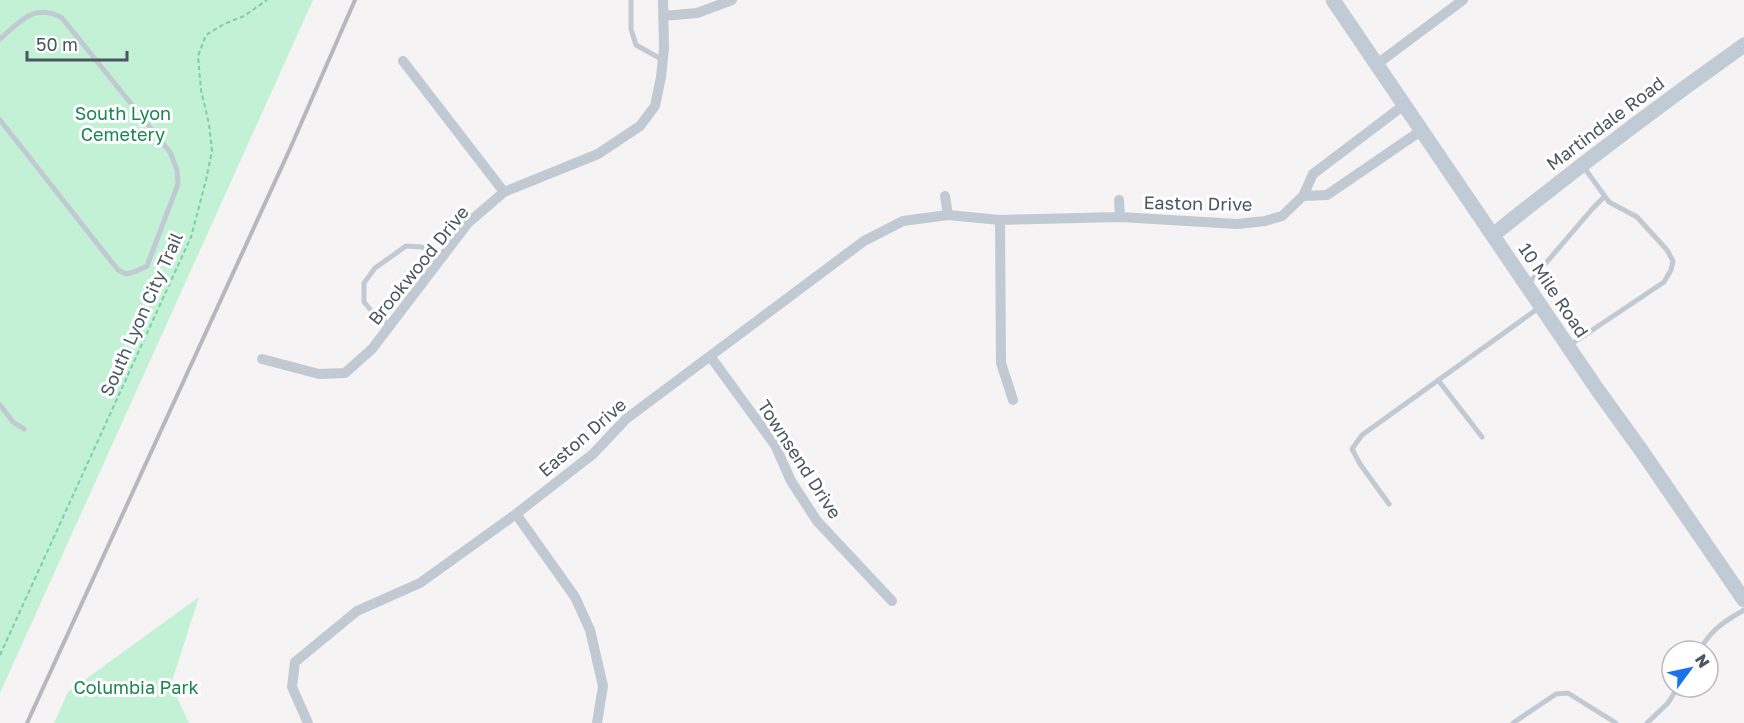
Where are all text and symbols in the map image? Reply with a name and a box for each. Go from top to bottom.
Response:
scale bar [27,24,128,62]
text: 50 m [36,33,78,55]
street label: Martindale Road [1542,71,1668,175]
park label: South Lyon Cemetery [75,102,171,145]
street label: Easton Drive [1143,191,1253,215]
street label: Brookwood Drive [363,201,473,329]
street label: South Lyon City Trail [95,228,187,399]
street label: 10 Mile Road [1514,239,1594,341]
street label: Easton Drive [534,393,630,481]
street label: Townsend Drive [753,396,847,522]
north arrow [1660,639,1720,699]
text: N [1691,650,1714,671]
park label: Columbia Park [73,676,199,698]

